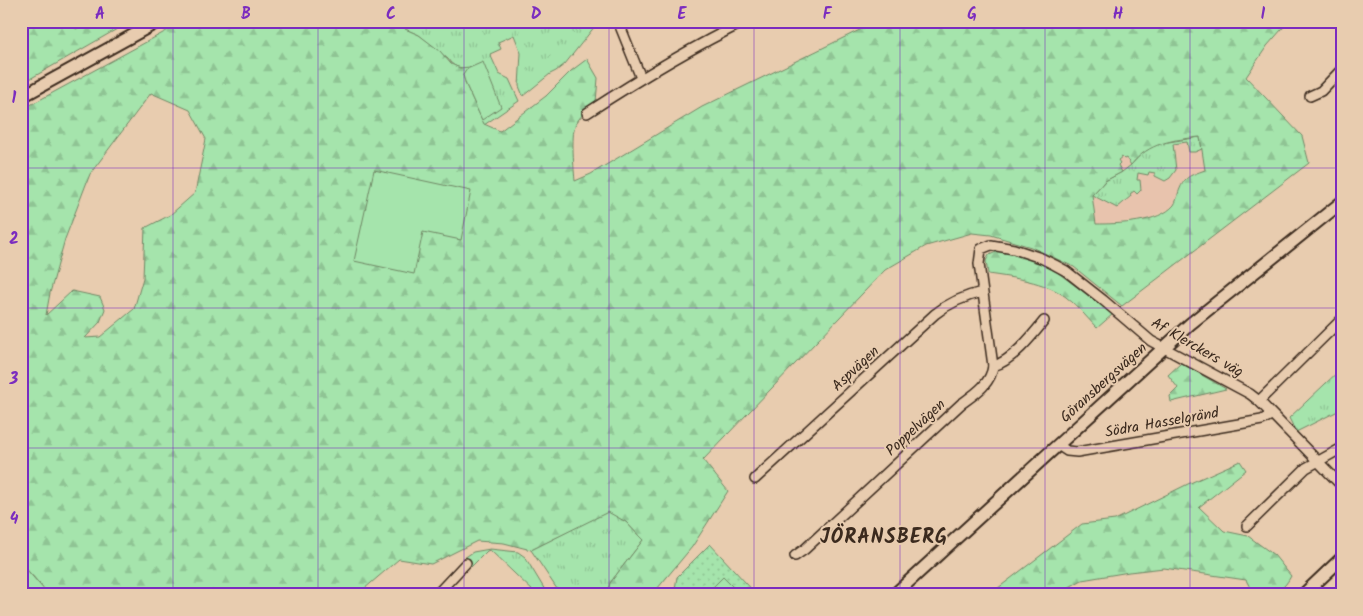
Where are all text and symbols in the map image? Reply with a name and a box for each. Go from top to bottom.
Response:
text: A [95,2,105,27]
text: B [241,2,251,27]
text: C [386,2,396,27]
text: D [531,2,542,27]
text: E [678,2,688,27]
text: F [823,2,833,27]
text: G [967,2,977,27]
text: H [1113,2,1123,27]
text: I [1261,2,1266,27]
text: 1 [12,86,17,111]
text: 2 [9,227,19,252]
street label: Af Klerckers väg [1146,312,1248,384]
street label: Göransbergsvägen [1055,337,1153,429]
street label: Aspvägen [827,340,885,398]
text: 3 [9,367,19,392]
street label: Poppelvägen [880,394,952,462]
street label: Södra Hasselgränd [1103,401,1221,445]
text: 4 [10,507,19,532]
district label: JÖRANSBERG [820,522,948,554]

